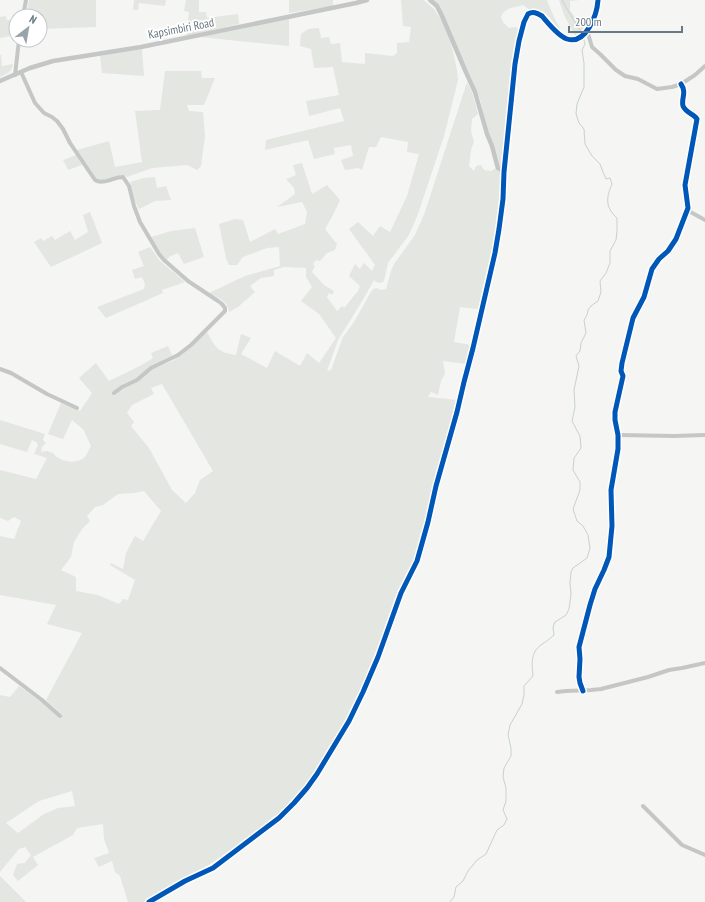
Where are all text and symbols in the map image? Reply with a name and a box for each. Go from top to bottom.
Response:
north arrow [8,8,48,48]
scale bar [569,8,682,34]
text: N [27,12,39,27]
street label: Kapsimbiri Road [147,14,215,42]
text: 200 m [575,14,602,29]

